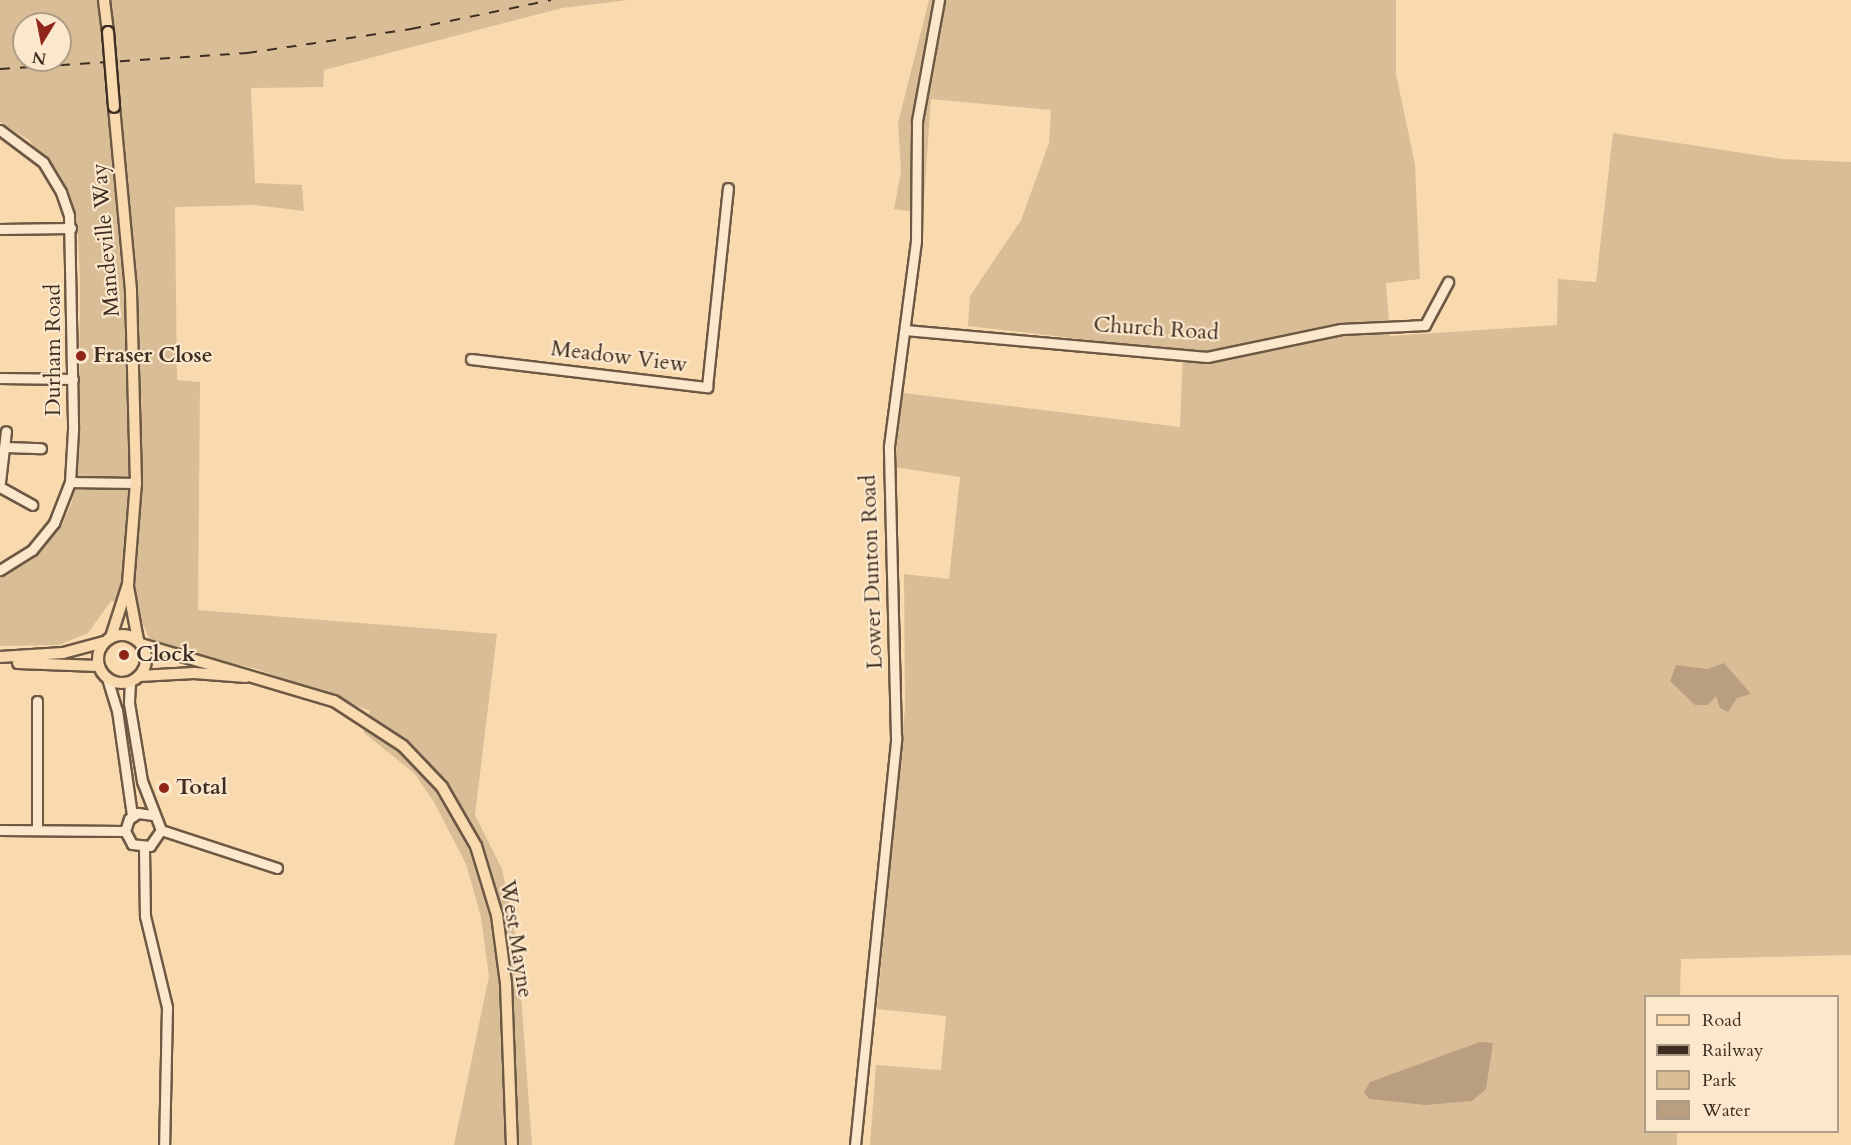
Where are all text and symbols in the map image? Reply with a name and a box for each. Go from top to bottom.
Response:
north arrow [12,12,72,72]
text: N [30,46,48,70]
street label: Mandeville Way [86,162,126,318]
street label: Durham Road [41,284,67,416]
street label: Church Road [1093,311,1219,347]
street label: Meadow View [549,336,689,378]
place label: Fraser Close [93,343,213,369]
marker: Fraser Close [74,349,88,363]
street label: Lower Dunton Road [855,474,889,670]
place label: Clock [136,642,196,668]
marker: Clock [117,648,131,662]
place label: Total [176,775,227,801]
marker: Total [157,781,171,795]
street label: West Mayne [494,878,538,1000]
legend [1644,995,1839,1133]
text: Road [1702,1008,1742,1033]
text: Railway [1702,1038,1764,1063]
text: Park [1702,1068,1737,1093]
text: Water [1702,1098,1750,1123]

